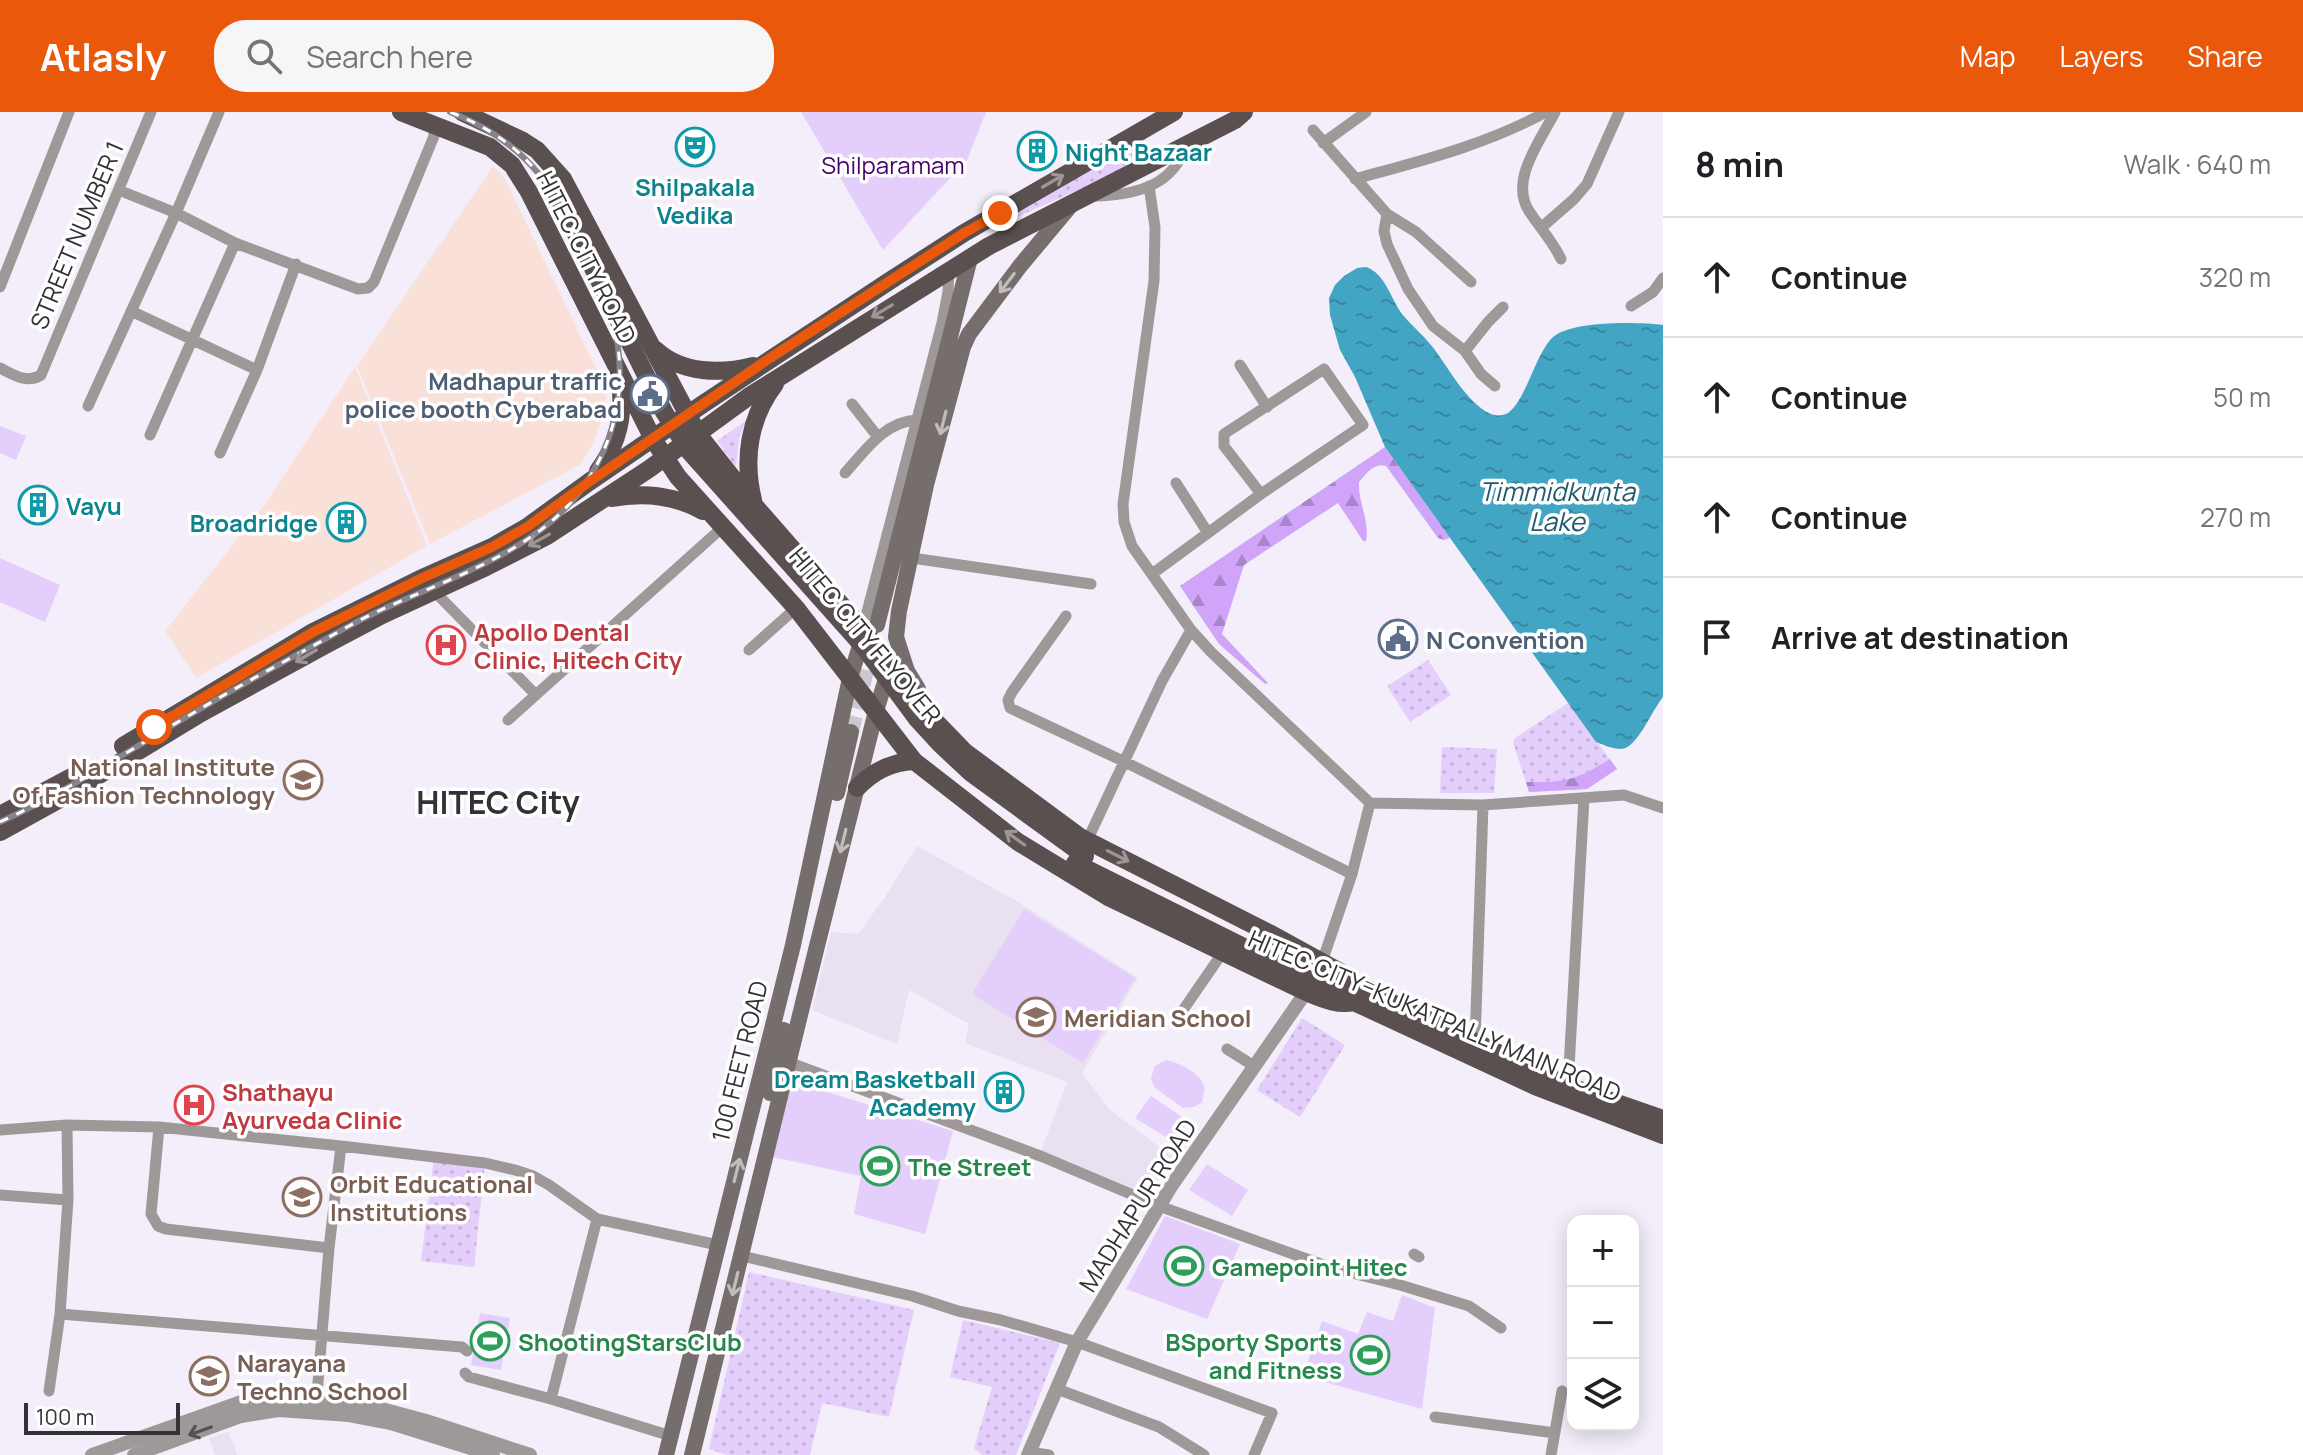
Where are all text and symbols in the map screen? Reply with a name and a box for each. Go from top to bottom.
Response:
search box [214,20,774,92]
text: Atlasly [40,30,166,82]
icon: search [242,34,286,78]
text: Search here [306,36,473,77]
text: Map [1960,37,2016,75]
text: Layers [2060,37,2143,75]
text: Share [2187,37,2263,75]
theatre icon: Shilpakala Vedika [674,126,716,168]
building icon: Night Bazaar [1016,130,1058,172]
place label: Night Bazaar [1065,135,1212,168]
street label: STREET NUMBER 1 [22,136,130,334]
text: 8 min [1695,141,1784,187]
text: Walk · 640 m [2124,146,2271,182]
park label: Shilparamam [821,148,965,181]
street label: HITEC CITY ROAD [529,165,645,349]
place label: Shilpakala Vedika [635,170,755,231]
one-way arrow [1041,173,1064,189]
route end [982,195,1018,231]
icon: ahead [1695,255,1739,299]
text: Continue [1771,257,1907,298]
text: 320 m [2199,259,2271,295]
one-way arrow [999,272,1016,293]
one-way arrow [872,303,894,319]
place label: Madhapur traffic police booth Cyberabad [345,364,622,425]
public building icon: Madhapur traffic police booth Cyberabad [629,373,671,415]
icon: ahead [1695,375,1739,419]
text: Continue [1771,377,1907,418]
text: 50 m [2213,379,2271,415]
one-way arrow [935,409,950,435]
water label: Timmidkunta Lake [1479,473,1636,539]
building icon: Vayu [17,484,59,526]
place label: Vayu [66,489,122,522]
icon: ahead [1695,495,1739,539]
text: Continue [1771,497,1907,538]
text: 270 m [2200,499,2271,535]
building icon: Broadridge [325,501,367,543]
place label: Broadridge [190,506,318,539]
one-way arrow [528,533,551,549]
street label: HITEC CITY FLYOVER [782,540,950,730]
place label: Apollo Dental Clinic, Hitech City [474,615,683,676]
icon: arrive [1695,615,1739,659]
text: Arrive at destination [1771,617,2069,658]
public building icon: N Convention [1377,618,1419,660]
place label: N Convention [1426,623,1584,656]
hospital icon: Apollo Dental Clinic, Hitech City [425,624,467,666]
one-way arrow [295,648,318,664]
route start [136,709,172,745]
place label: National Institute Of Fashion Technology [13,750,276,811]
school or university icon: National Institute Of Fashion Technology [282,759,324,801]
district label: HITEC City [416,780,580,824]
one-way arrow [835,828,850,853]
one-way arrow [1004,830,1026,846]
one-way arrow [1105,849,1129,865]
street label: HITEC CITY–KUKATPALLY MAIN ROAD [1243,921,1627,1109]
street label: 100 FEET ROAD [703,977,775,1145]
school or university icon: Meridian School [1015,996,1057,1038]
place label: Meridian School [1064,1001,1251,1034]
place label: Dream Basketball Academy [774,1062,977,1123]
building icon: Dream Basketball Academy [983,1071,1025,1113]
place label: Shathayu Ayurveda Clinic [222,1075,403,1136]
hospital icon: Shathayu Ayurveda Clinic [173,1084,215,1126]
street label: MADHAPUR ROAD [1071,1112,1203,1298]
sports icon: The Street [859,1145,901,1187]
place label: The Street [908,1150,1032,1183]
one-way arrow [730,1157,745,1183]
place label: Orbit Educational Institutions [330,1167,533,1228]
school or university icon: Orbit Educational Institutions [281,1176,323,1218]
map controls [1567,1215,1639,1431]
button: + [1567,1215,1639,1287]
sports icon: Gamepoint Hitec [1163,1245,1205,1287]
place label: Gamepoint Hitec [1212,1250,1408,1283]
one-way arrow [727,1271,742,1296]
button: − [1567,1287,1639,1359]
sports icon: ShootingStarsClub [469,1320,511,1362]
place label: ShootingStarsClub [518,1325,742,1358]
place label: BSporty Sports and Fitness [1165,1325,1342,1386]
sports icon: BSporty Sports and Fitness [1349,1334,1391,1376]
place label: Narayana Techno School [237,1346,408,1407]
school or university icon: Narayana Techno School [188,1355,230,1397]
button: layers [1567,1359,1639,1431]
scale bar [24,1399,180,1435]
text: 100 m [36,1402,94,1432]
one-way arrow [188,1425,213,1439]

